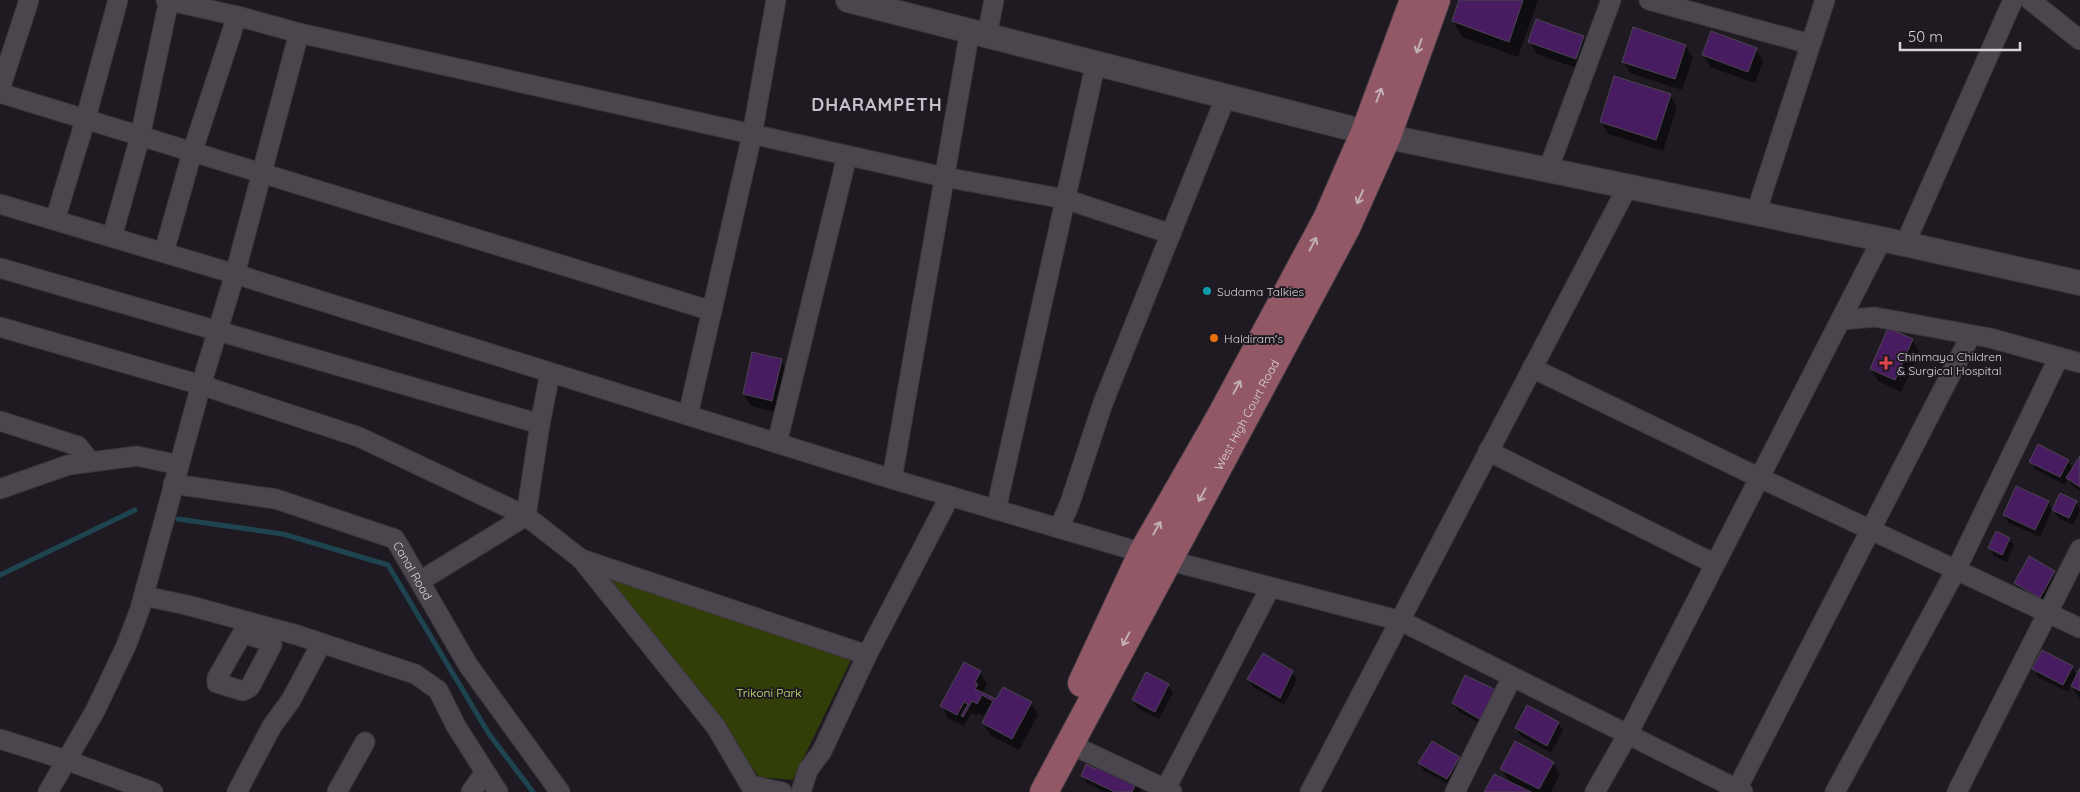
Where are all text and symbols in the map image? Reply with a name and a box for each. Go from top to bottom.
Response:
scale bar [1900,20,2020,52]
text: 50 m [1908,27,1943,46]
one-way arrow [1414,38,1423,53]
one-way arrow [1375,88,1384,103]
district label: DHARAMPETH [811,93,943,116]
one-way arrow [1354,189,1364,204]
one-way arrow [1309,237,1319,251]
place label: Sudama Talkies [1217,284,1304,299]
marker: Sudama Talkies [1201,285,1213,297]
place label: Haldiram's [1224,331,1283,346]
marker: Haldiram's [1208,332,1220,344]
place label: Chinmaya Children & Surgical Hospital [1897,349,2002,378]
marker: Chinmaya Children & Surgical Hospital [1879,356,1893,370]
street label: West High Court Road [1210,357,1282,473]
one-way arrow [1232,380,1242,394]
one-way arrow [1197,488,1207,503]
one-way arrow [1152,522,1162,536]
street label: Canal Road [390,539,436,602]
one-way arrow [1120,631,1130,645]
park label: Trikoni Park [736,685,802,700]

